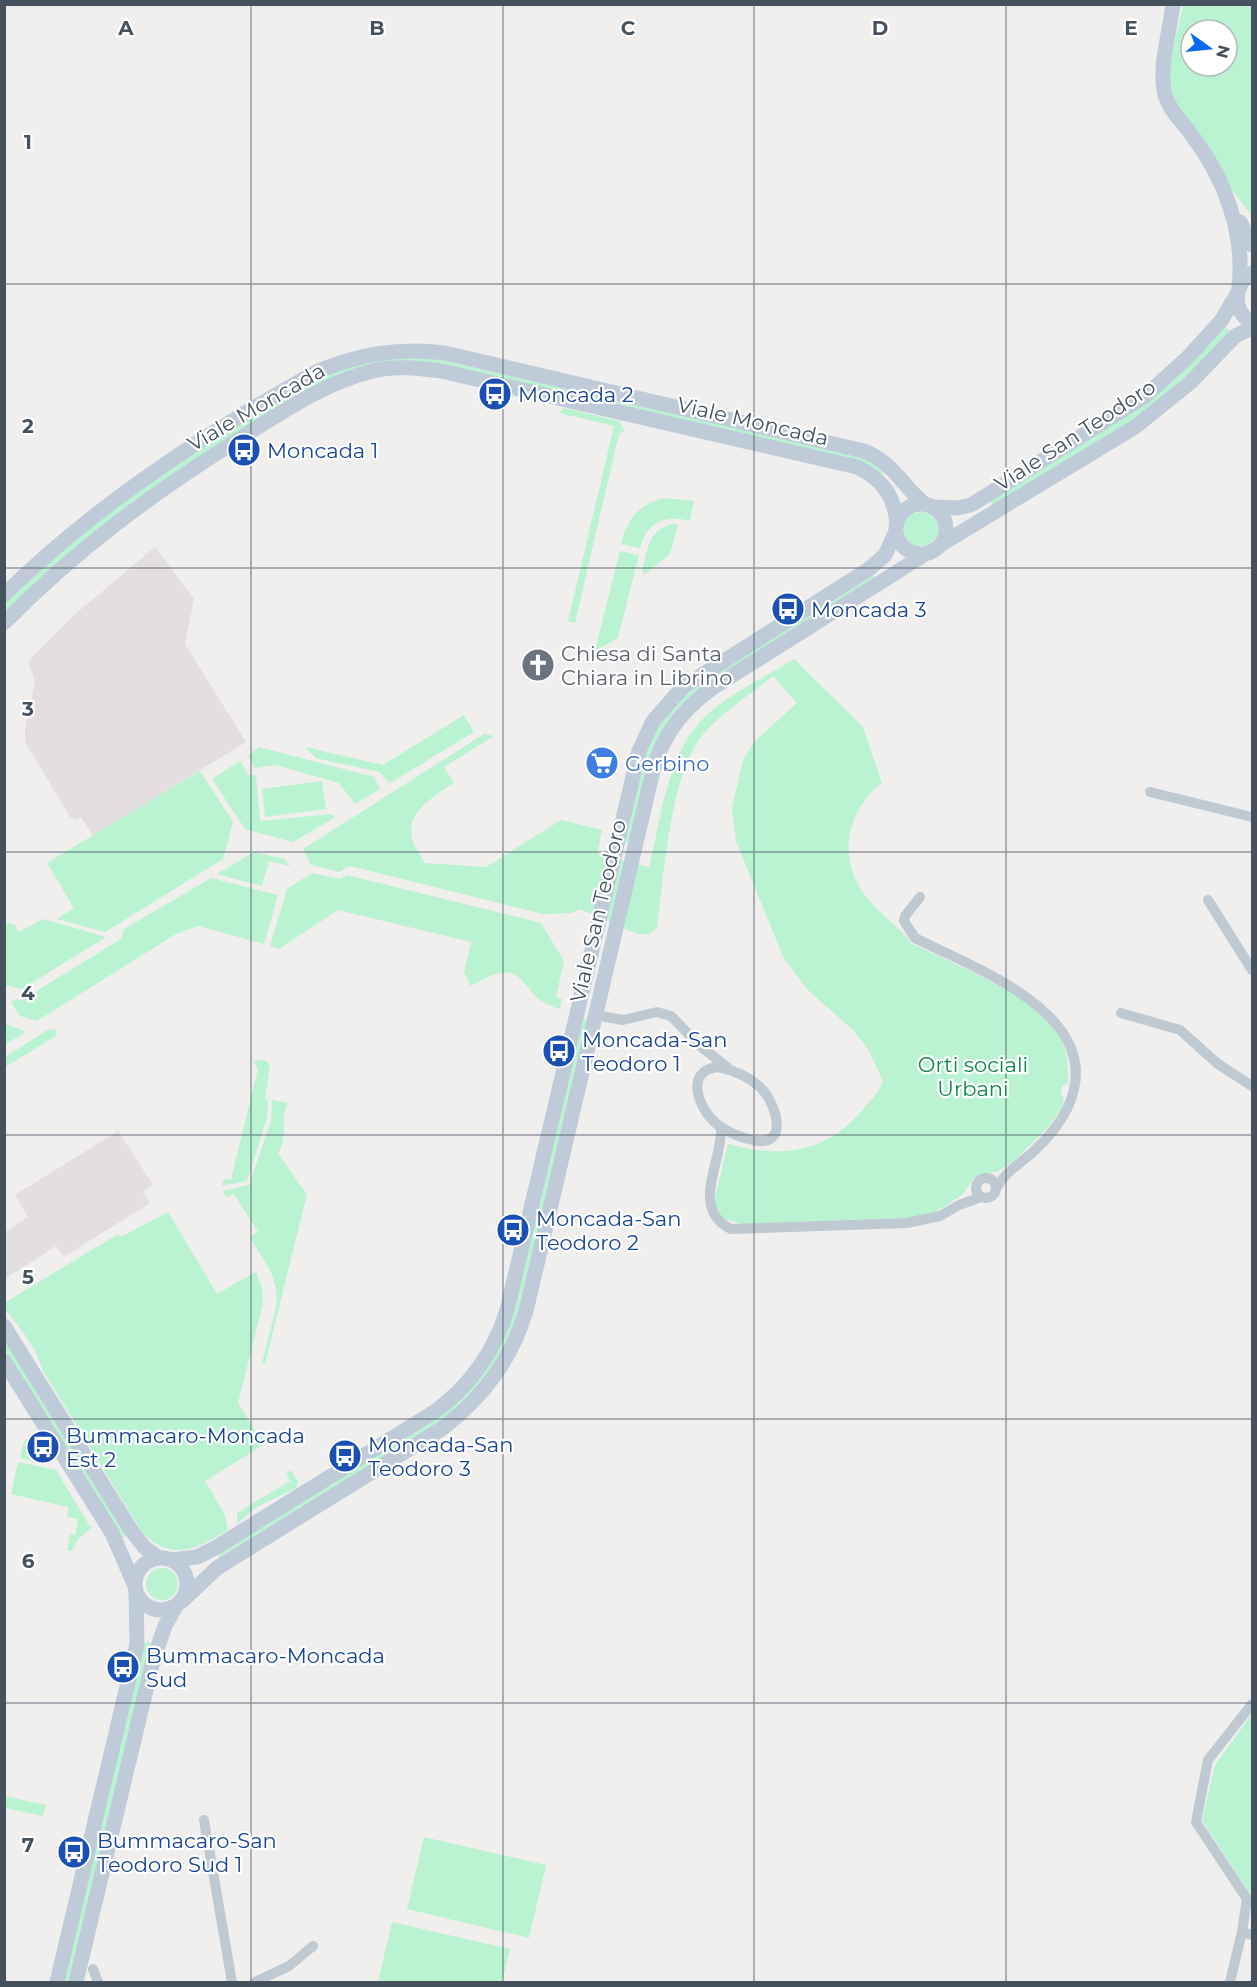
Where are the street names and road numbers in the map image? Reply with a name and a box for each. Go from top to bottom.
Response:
street label: Viale Moncada [183,358,329,456]
street label: Viale San Teodoro [990,374,1160,496]
street label: Viale Moncada [675,391,831,451]
street label: Viale San Teodoro [565,817,631,1005]

